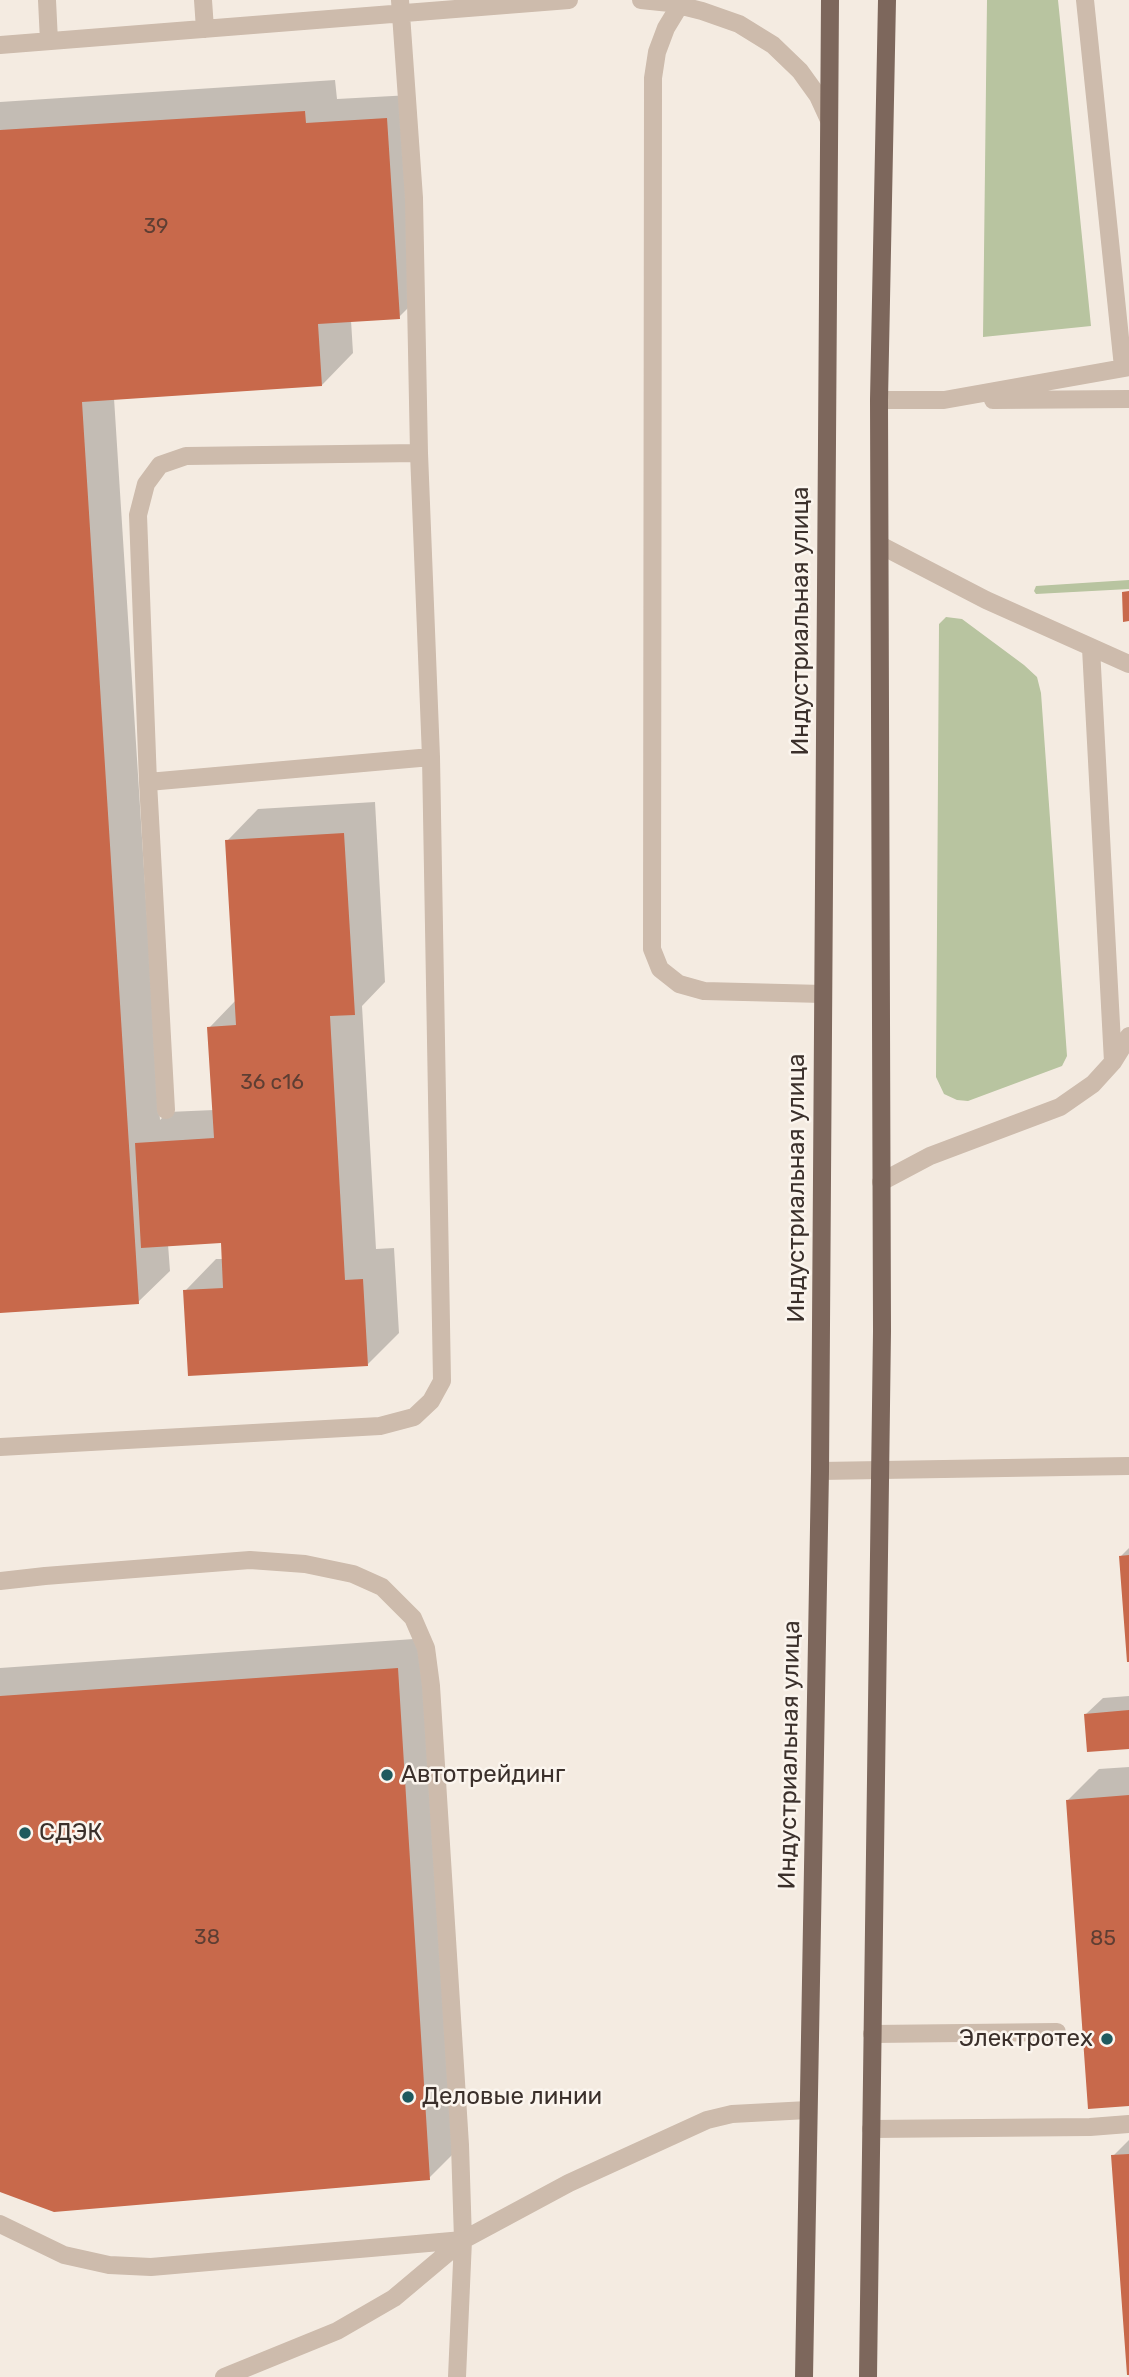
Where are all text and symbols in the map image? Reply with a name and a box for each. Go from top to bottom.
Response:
house number: 39 [143,214,169,240]
street label: Индустриальная улица [787,486,815,756]
street label: Индустриальная улица [783,1053,811,1323]
house number: 36 с16 [240,1070,304,1096]
street label: Индустриальная улица [773,1620,807,1890]
place label: Автотрейдинг [401,1761,565,1789]
marker: Автотрейдинг [379,1767,395,1783]
place label: СДЭК [39,1819,103,1847]
marker: СДЭК [17,1825,33,1841]
house number: 38 [194,1925,220,1951]
house number: 85 [1090,1926,1116,1952]
place label: Электротех [959,2025,1093,2053]
marker: Электротех [1099,2031,1115,2047]
place label: Деловые линии [422,2083,602,2111]
marker: Деловые линии [400,2089,416,2105]

